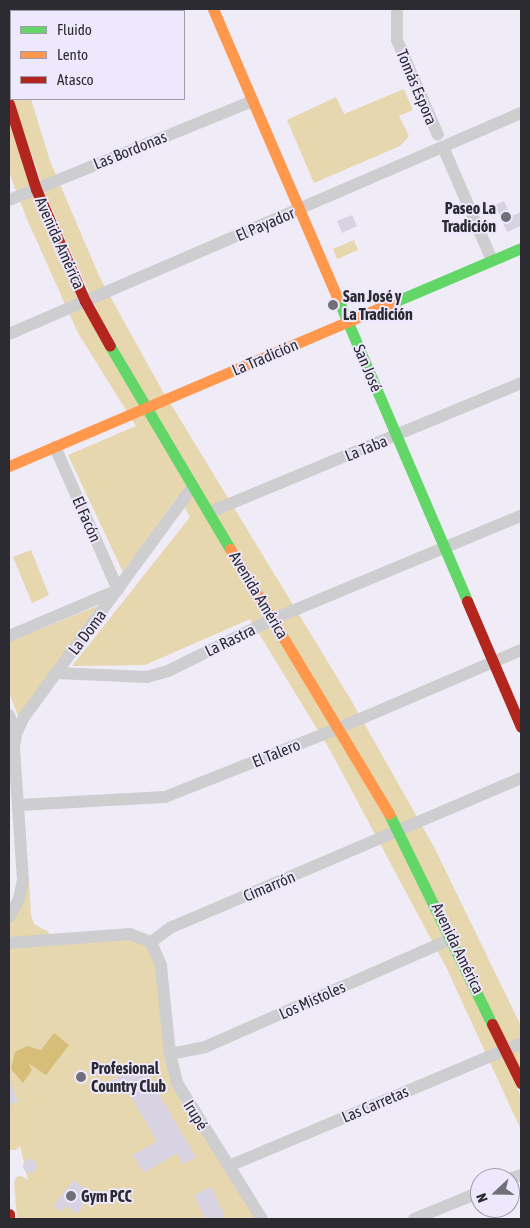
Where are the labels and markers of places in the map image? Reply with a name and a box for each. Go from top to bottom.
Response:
place label: Paseo La Tradición [442,198,496,236]
marker: Paseo La Tradición [500,211,512,223]
place label: San José y La Tradición [343,286,413,324]
marker: San José y La Tradición [327,299,339,311]
place label: Profesional Country Club [91,1058,166,1096]
marker: Profesional Country Club [75,1071,87,1083]
place label: Gym PCC [81,1186,132,1206]
marker: Gym PCC [65,1190,77,1202]

